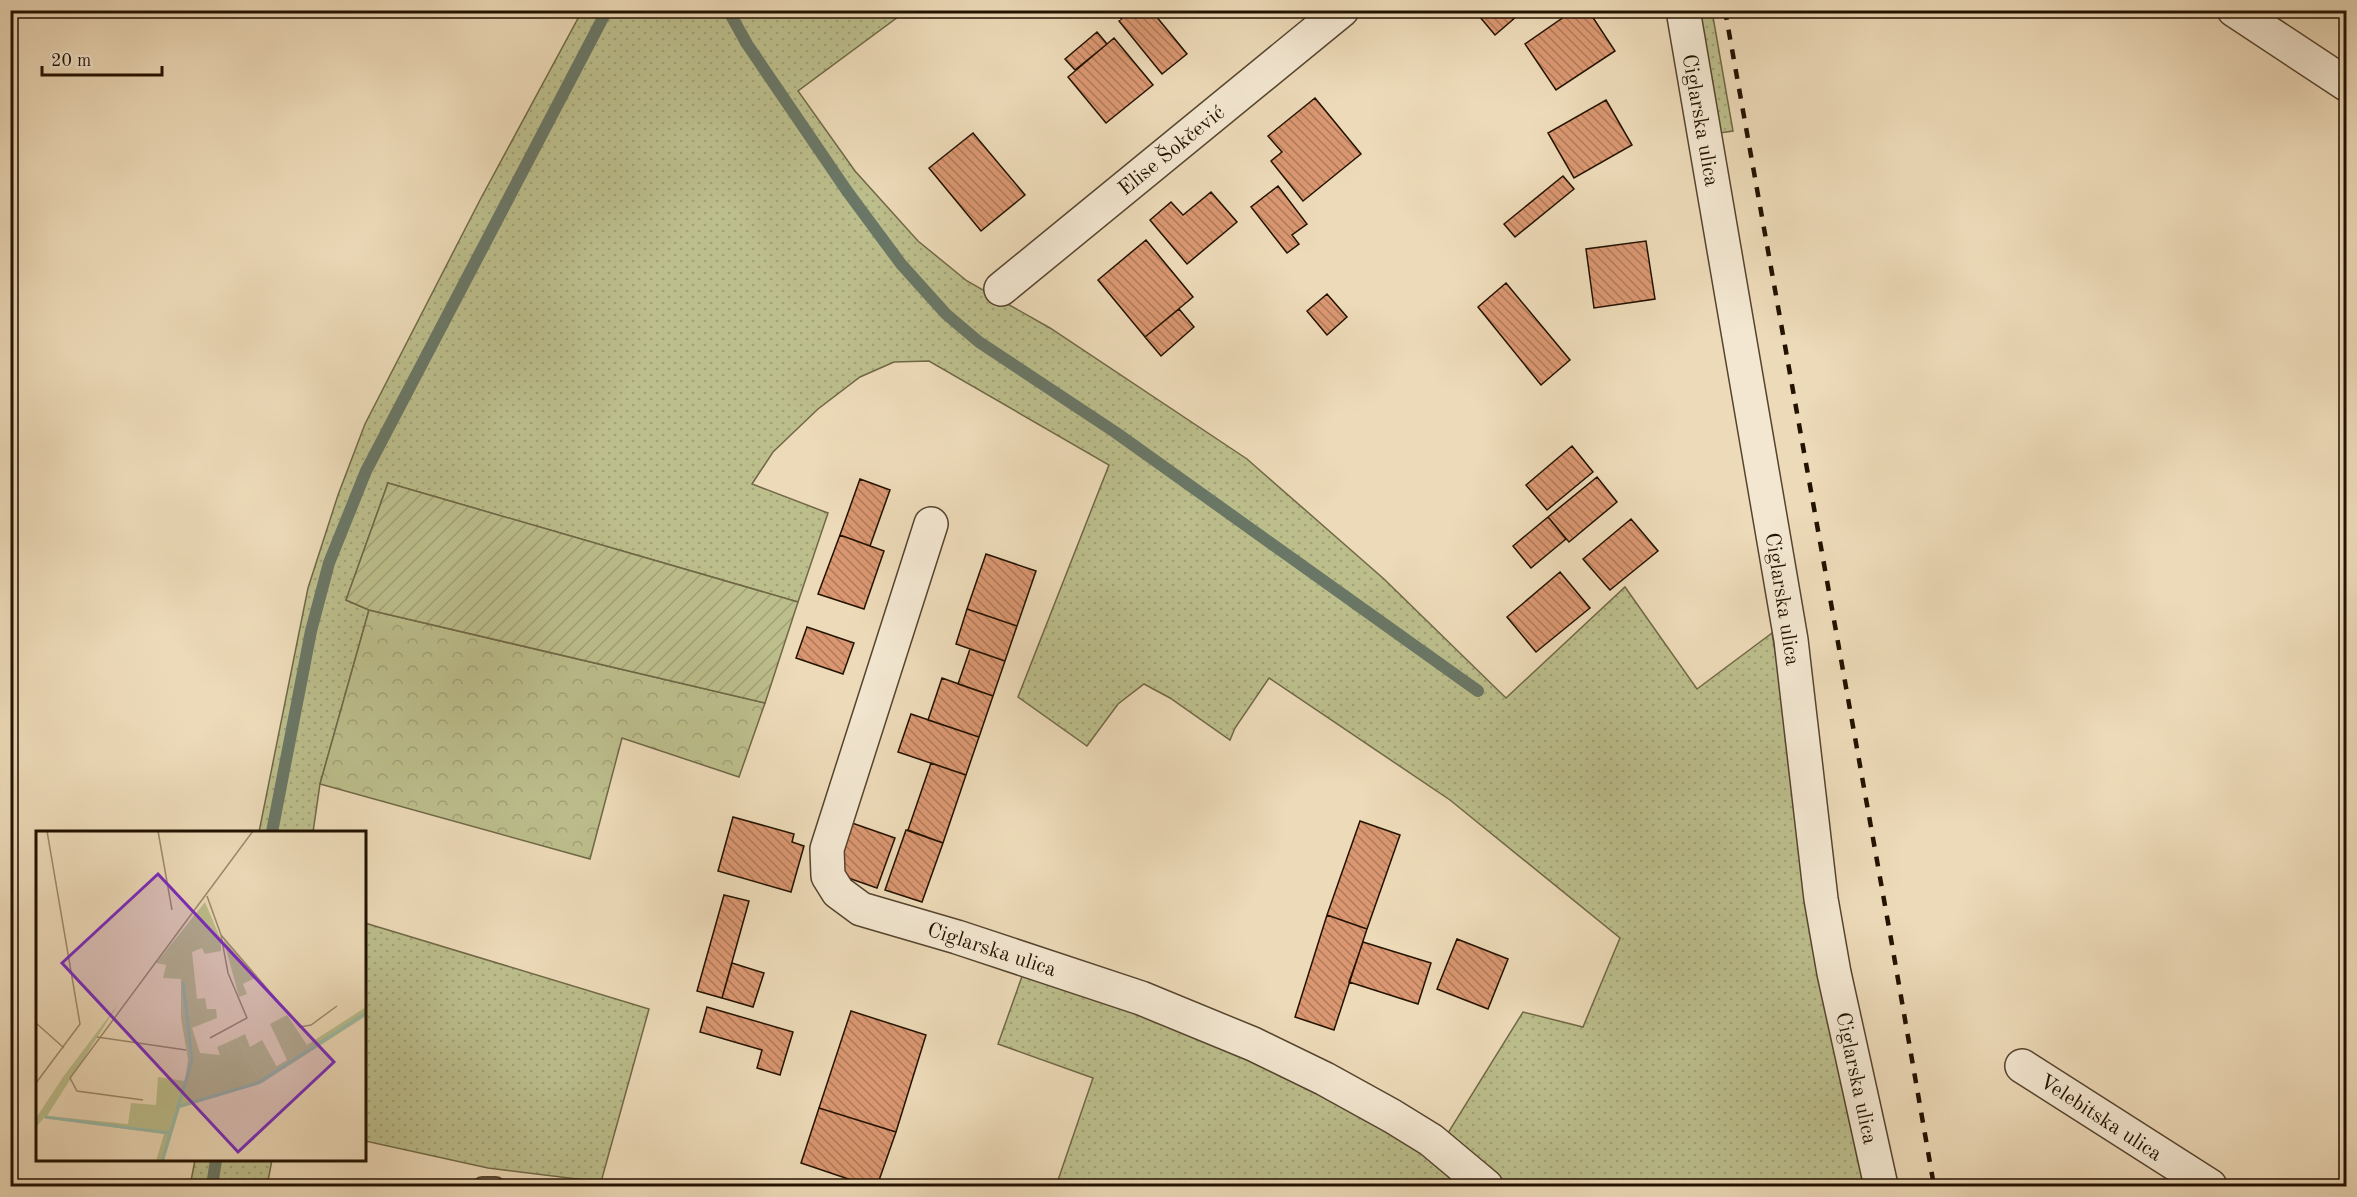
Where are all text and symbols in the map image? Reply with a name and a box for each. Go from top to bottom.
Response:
scale bar [42,39,162,77]
text: 20 m [51,52,91,70]
street label: Ciglarska ulica [1678,52,1722,188]
street label: Elise Šokčević [1112,99,1229,200]
street label: Ciglarska ulica [1761,531,1802,667]
inset map [36,831,366,1161]
street label: Ciglarska ulica [925,920,1059,981]
street label: Ciglarska ulica [1831,1011,1880,1146]
street label: Velebitska ulica [2035,1071,2165,1166]

